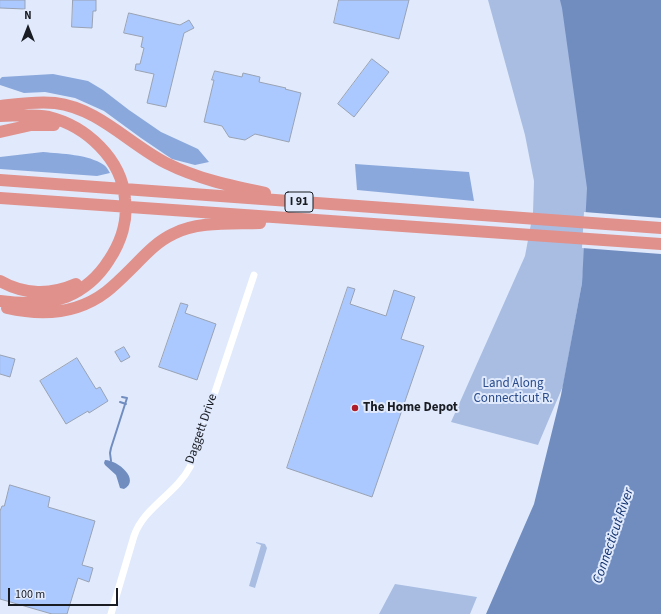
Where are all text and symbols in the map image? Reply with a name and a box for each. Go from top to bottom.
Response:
north arrow [8,8,48,48]
text: N [24,8,32,23]
road number: I 91 [285,192,313,212]
park label: Land Along Connecticut R. [473,376,553,407]
street label: Daggett Drive [183,392,221,466]
place label: The Home Depot [363,400,458,416]
marker: The Home Depot [350,403,360,413]
water label: Connecticut River [590,486,638,586]
scale bar [10,580,120,606]
text: 100 m [15,586,45,603]

